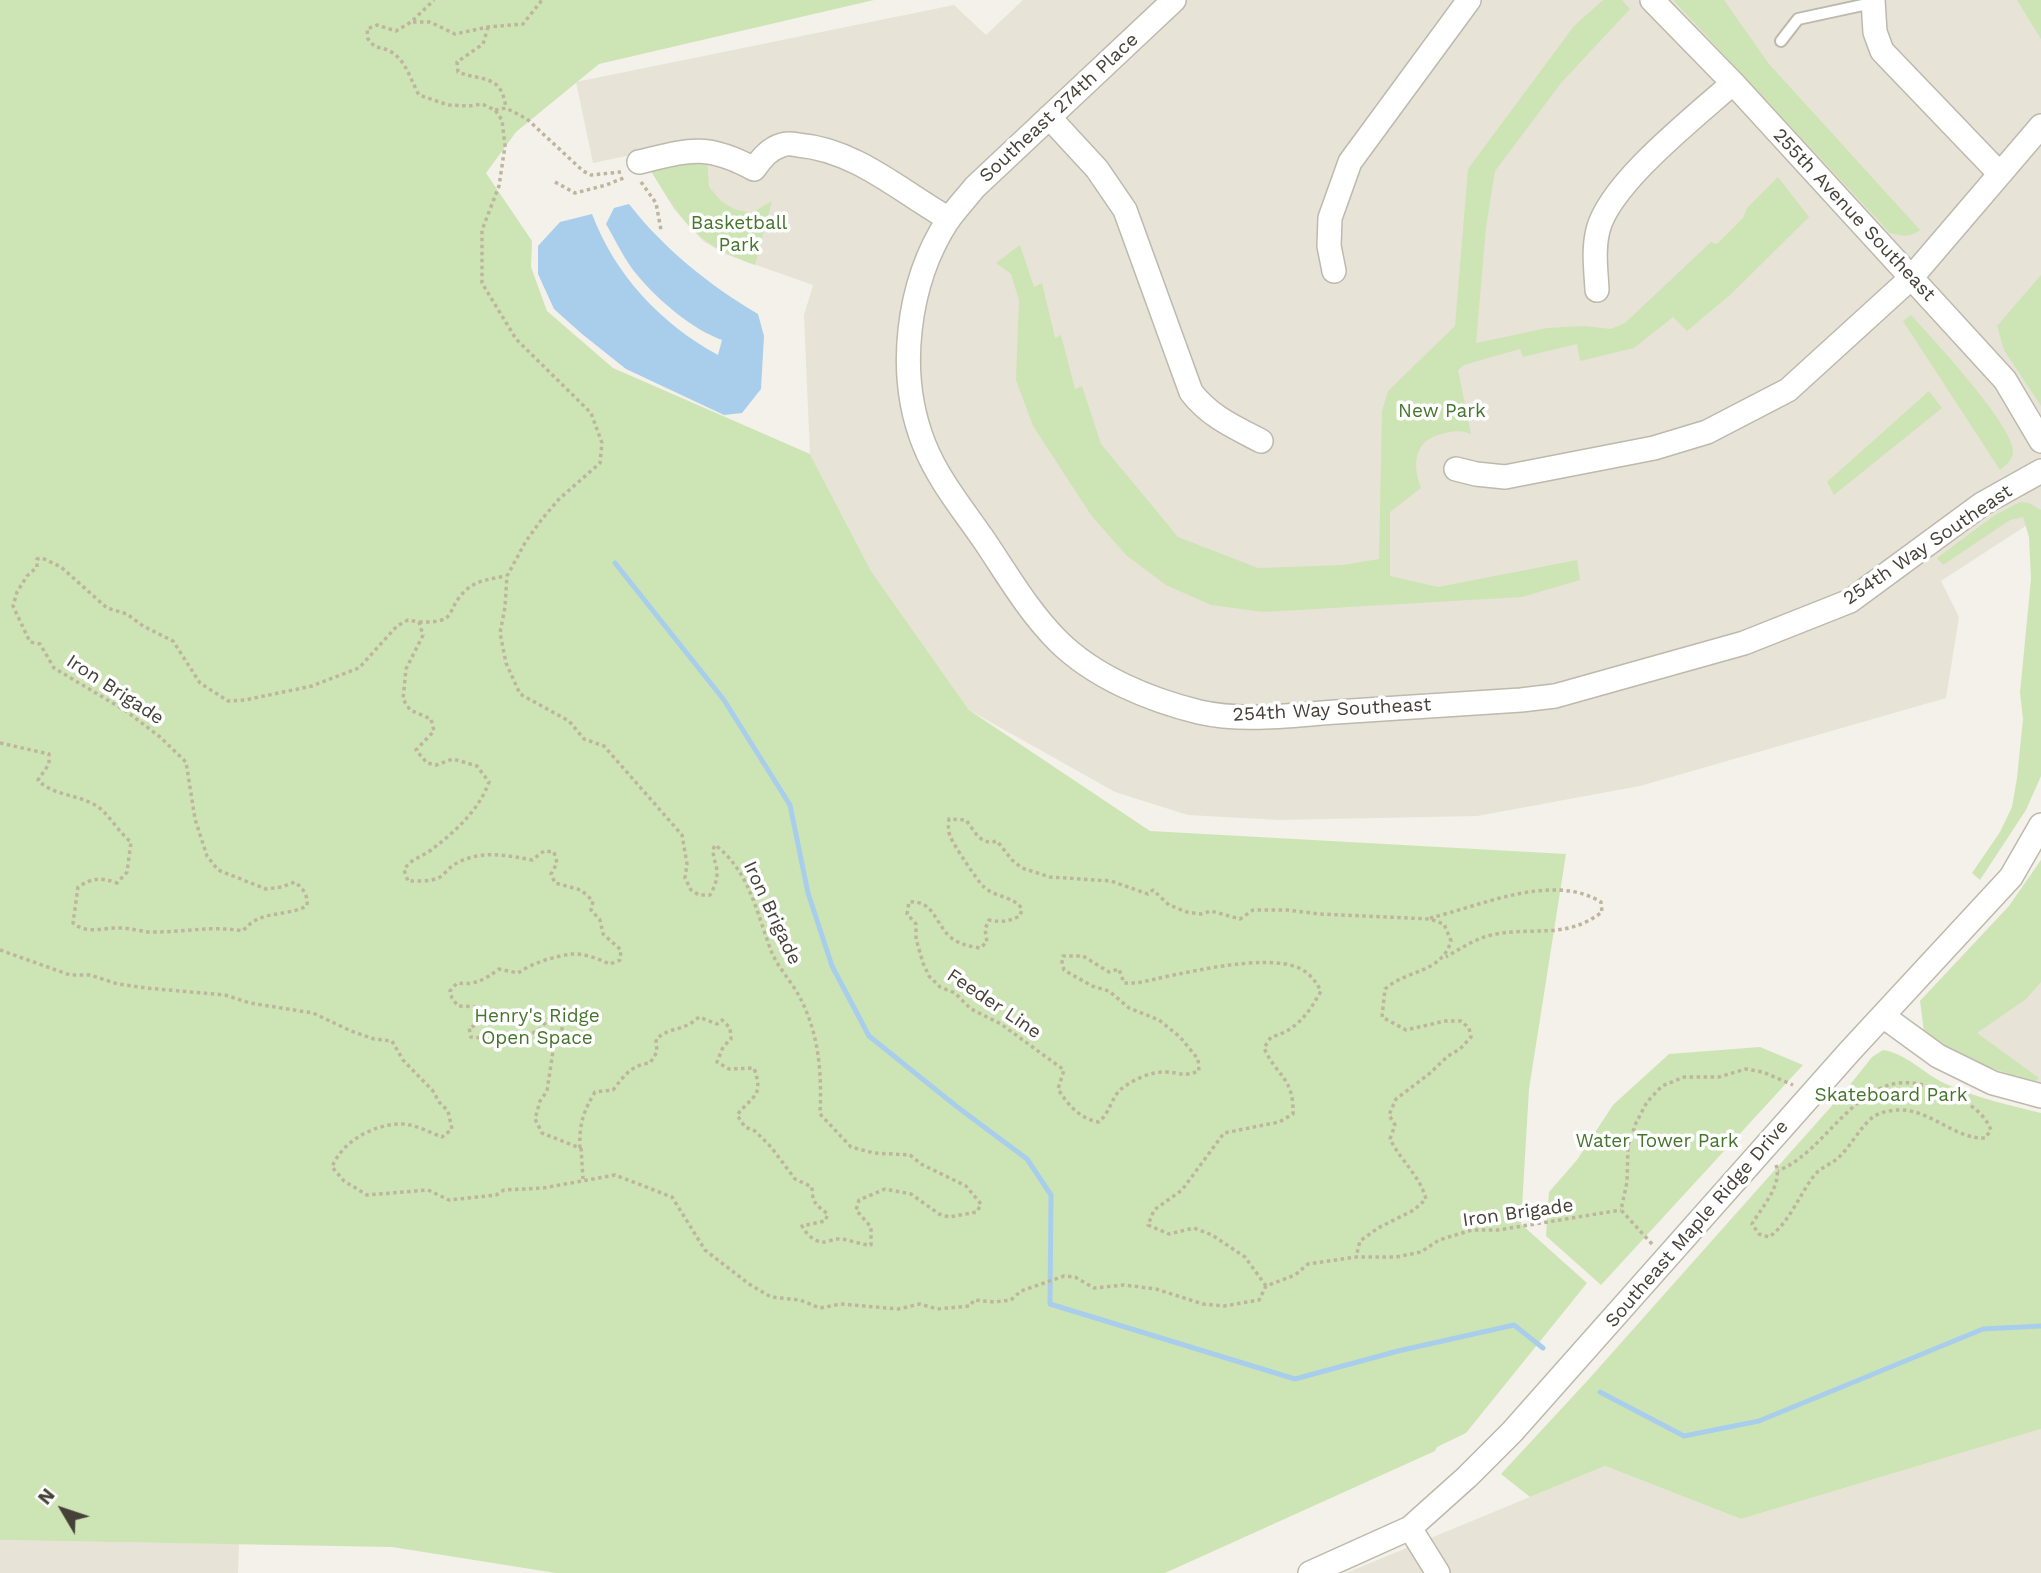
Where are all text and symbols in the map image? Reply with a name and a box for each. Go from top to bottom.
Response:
street label: Southeast 274th Place [975,28,1143,188]
street label: 255th Avenue Southeast [1768,124,1940,306]
park label: Basketball Park [691,212,787,256]
park label: New Park [1398,400,1486,422]
street label: 254th Way Southeast [1839,480,2017,610]
street label: Iron Brigade [62,650,168,730]
street label: 254th Way Southeast [1232,693,1432,727]
street label: Iron Brigade [738,858,806,968]
street label: Feeder Line [943,964,1045,1044]
park label: Henry's Ridge Open Space [474,1005,600,1049]
park label: Skateboard Park [1815,1084,1967,1106]
street label: Southeast Maple Ridge Drive [1601,1116,1793,1332]
park label: Water Tower Park [1575,1130,1739,1152]
street label: Iron Brigade [1461,1194,1575,1232]
north arrow [28,1475,98,1545]
text: N [33,1484,60,1509]

